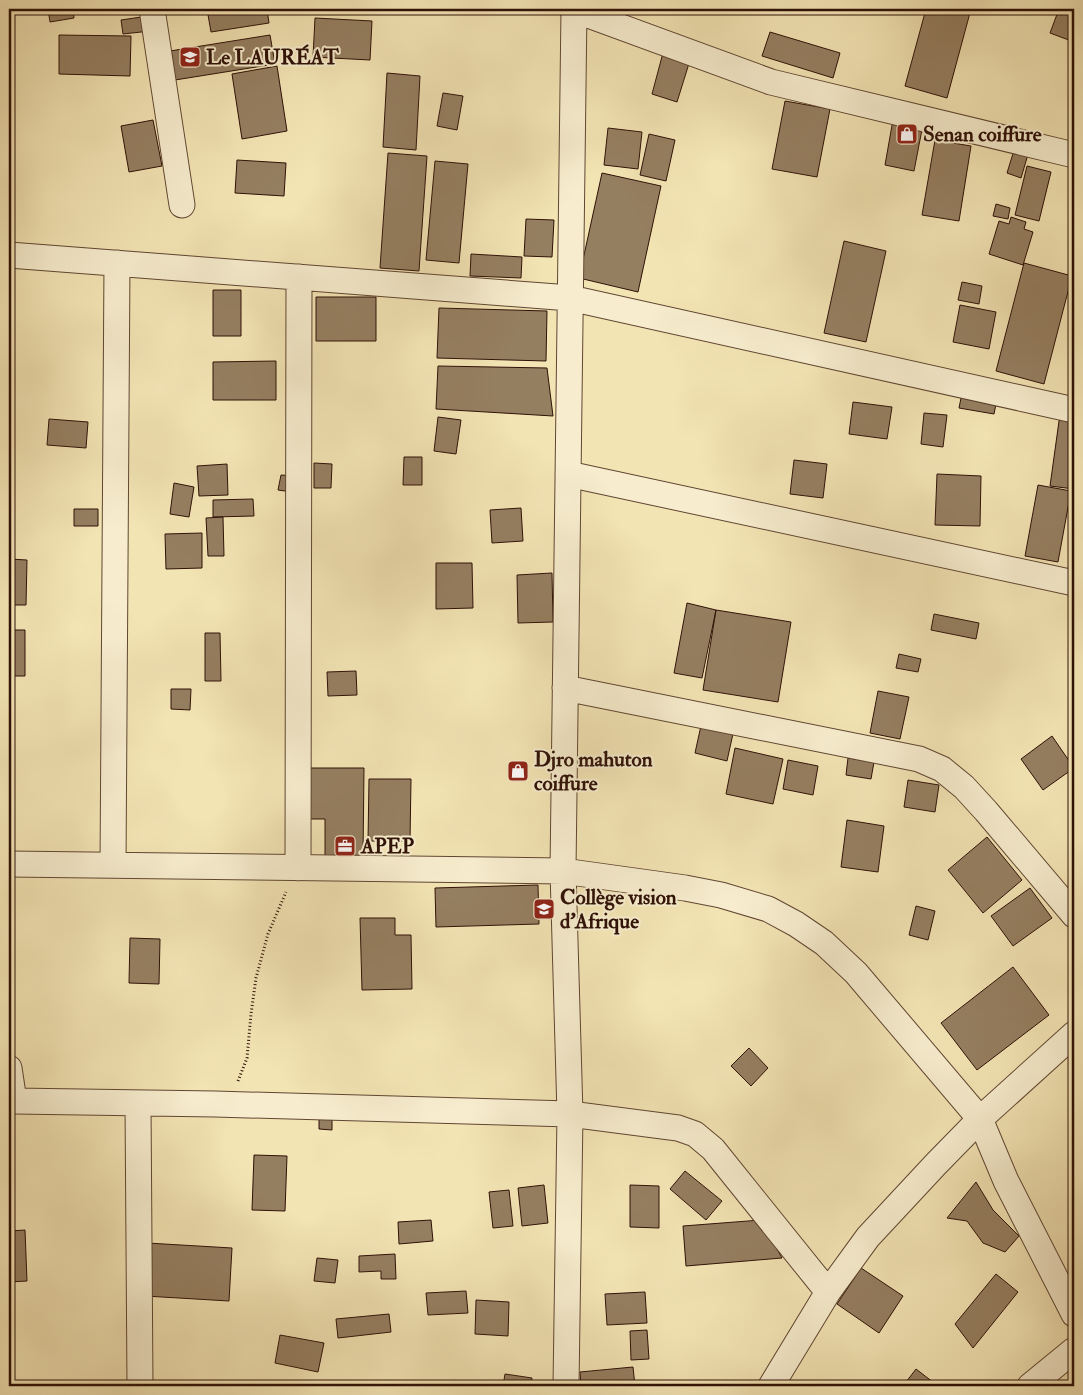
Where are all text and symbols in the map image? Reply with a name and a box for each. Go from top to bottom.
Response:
place label: Le LAURÉAT [206,44,339,71]
school or university icon: Le LAURÉAT [178,45,202,69]
place label: Senan coiffure [923,121,1042,148]
shop icon: Senan coiffure [895,122,919,146]
place label: Djro mahuton coiffure [534,746,653,797]
shop icon: Djro mahuton coiffure [506,759,530,783]
place label: APEP [360,833,415,860]
office icon: APEP [333,834,357,858]
place label: Collège vision d'Afrique [560,884,677,935]
school or university icon: Collège vision d'Afrique [532,897,556,921]

